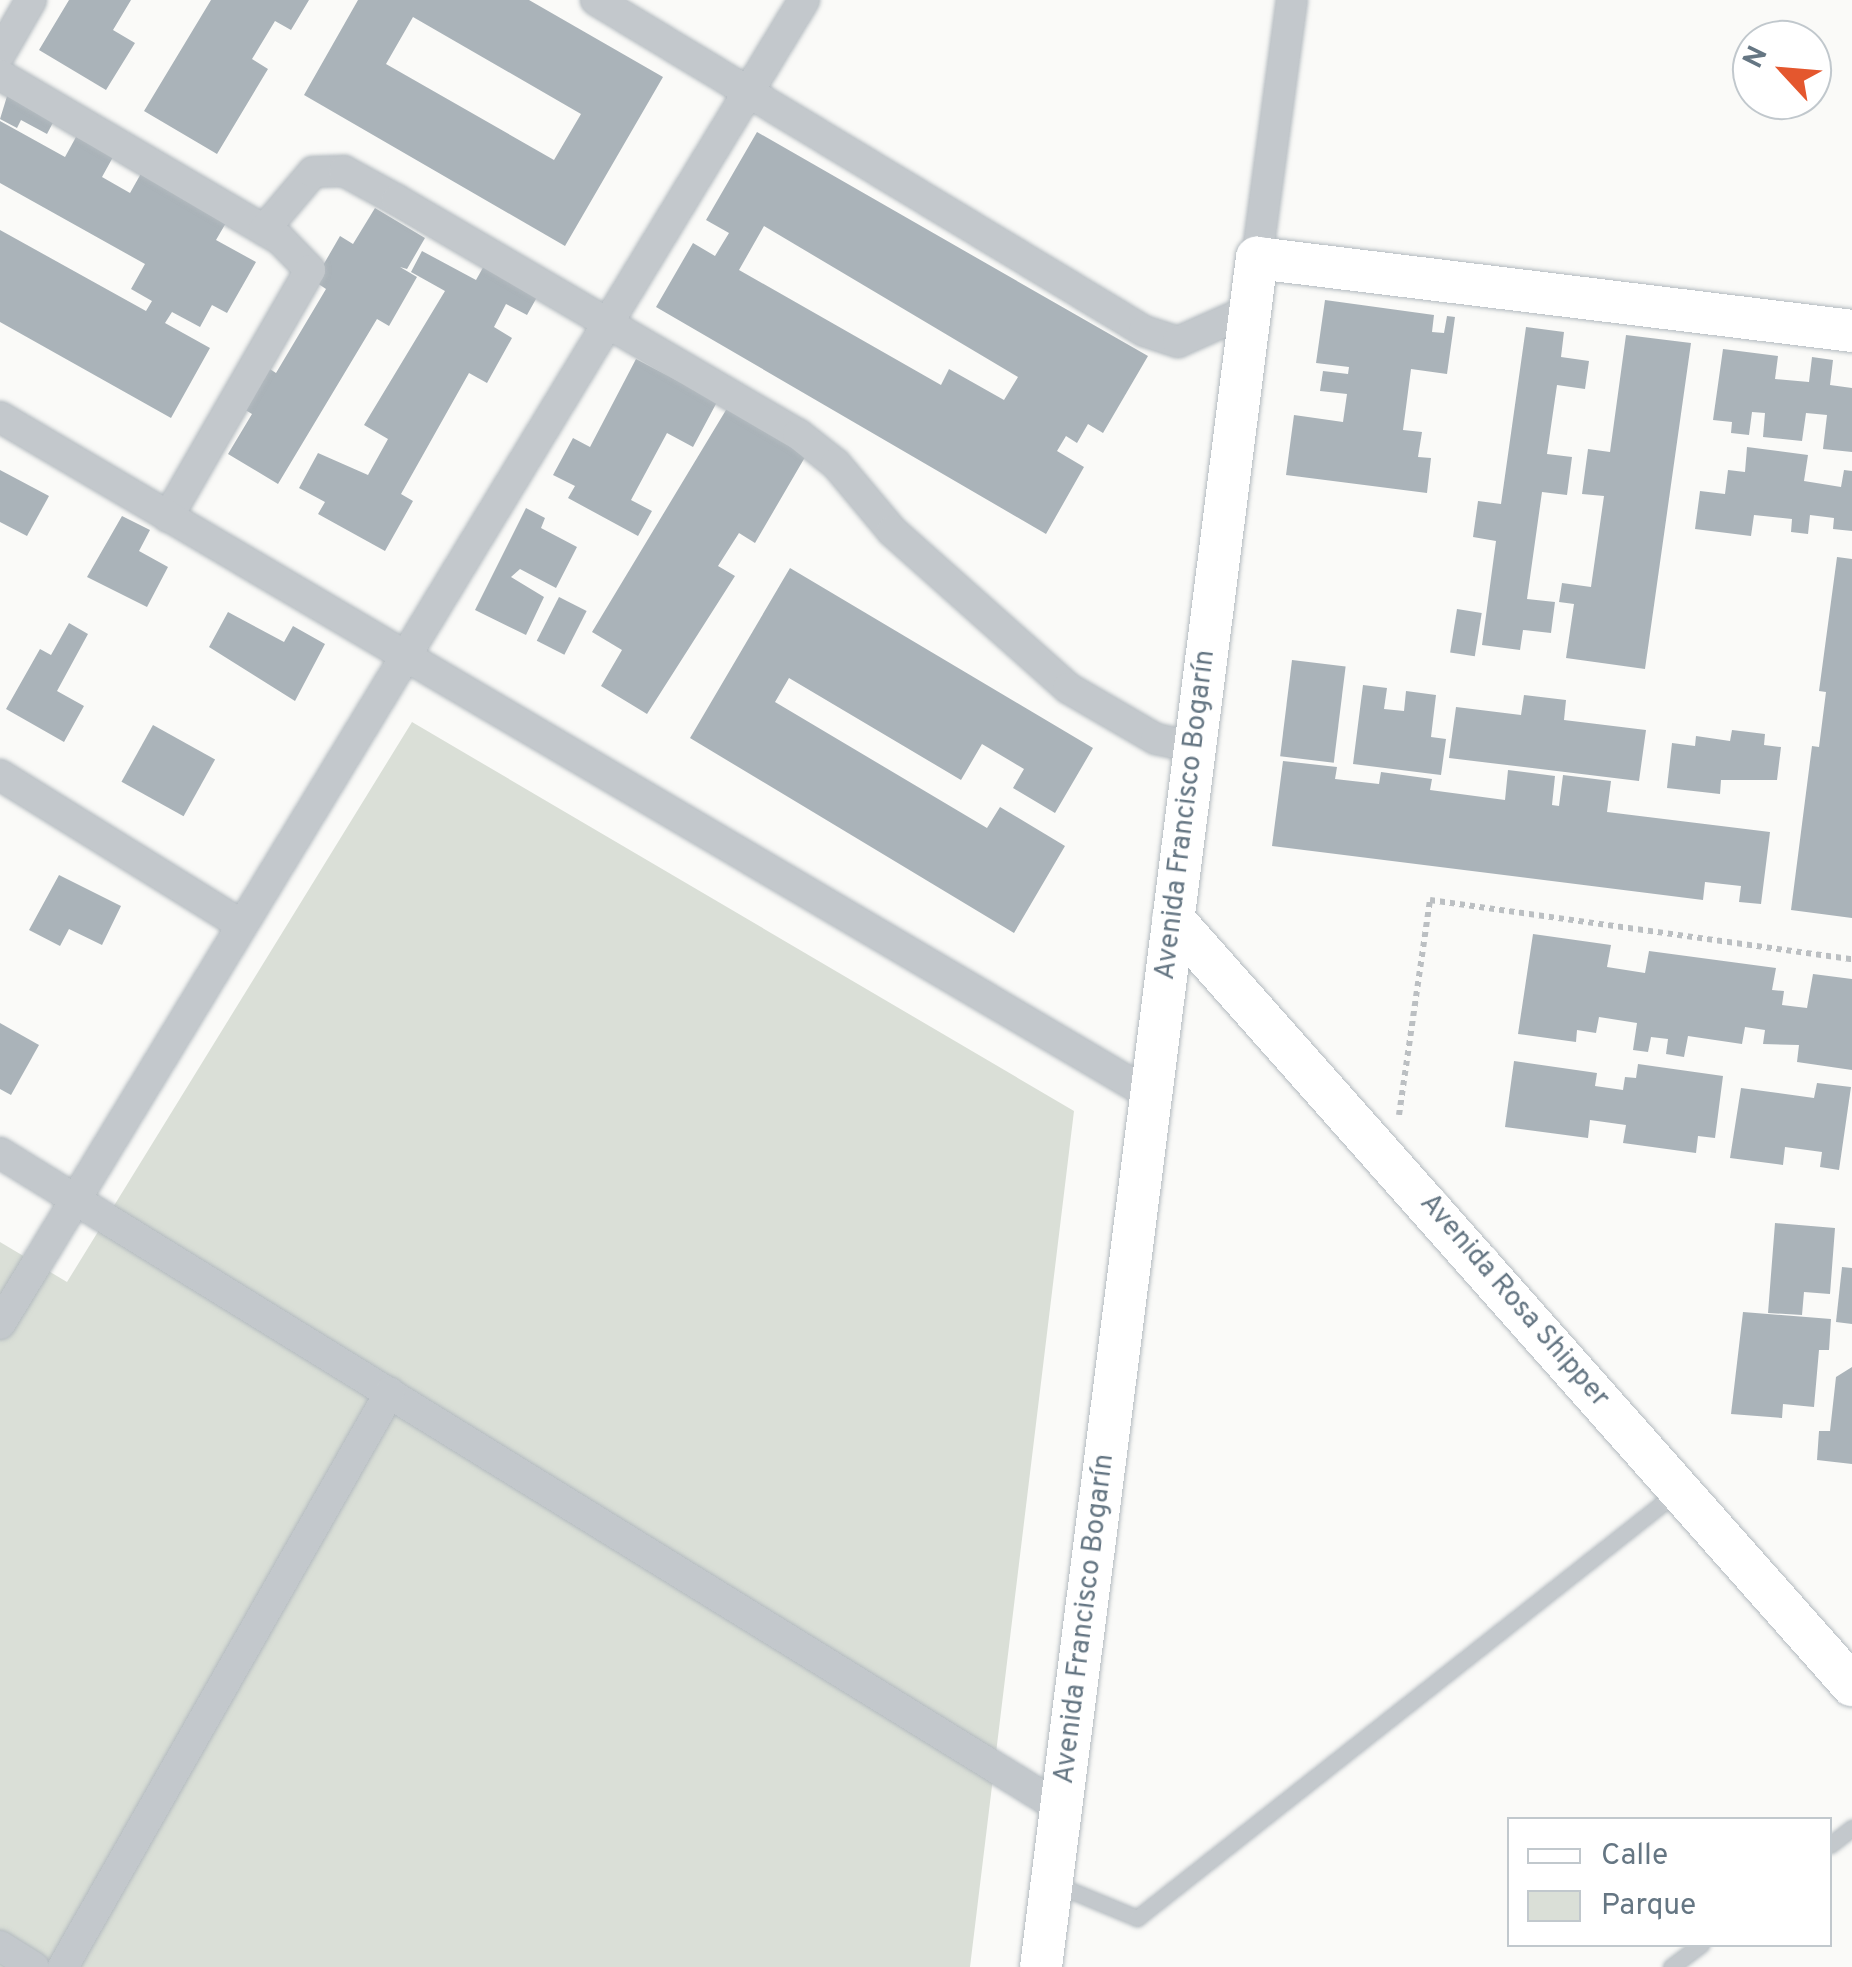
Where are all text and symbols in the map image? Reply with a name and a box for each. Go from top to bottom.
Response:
north arrow [1732,20,1832,120]
text: N [1736,41,1777,75]
street label: Avenida Francisco Bogarín [1149,648,1223,982]
street label: Avenida Rosa Shipper [1412,1187,1616,1415]
street label: Avenida Francisco Bogarín [1048,1452,1122,1786]
legend [1507,1817,1832,1947]
text: Calle [1601,1838,1668,1875]
text: Parque [1601,1888,1696,1925]

